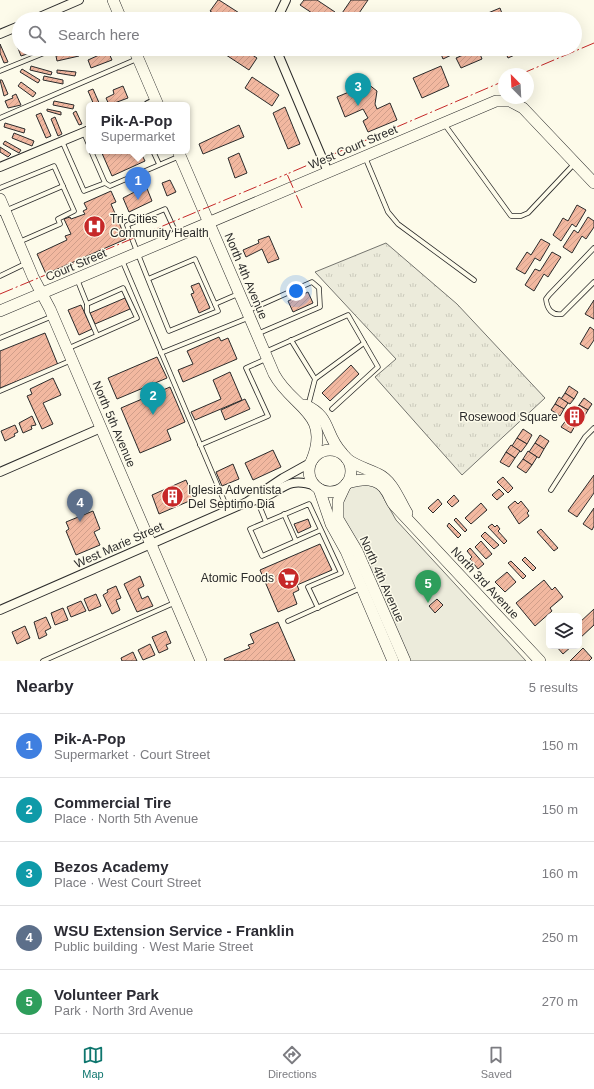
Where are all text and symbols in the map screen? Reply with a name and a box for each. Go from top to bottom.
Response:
search box [12,12,582,56]
icon: search [26,23,48,45]
text: Search here [58,26,140,43]
north arrow [498,68,534,104]
pin: 3 [345,73,371,106]
popup [86,102,190,154]
text: Pik-A-Pop [101,112,172,129]
street label: West Court Street [306,122,400,172]
text: Supermarket [101,129,175,144]
pin: 1 [125,167,151,200]
place label: Tri-Cities Community Health [110,212,209,240]
hospital icon: Tri-Cities Community Health [81,213,107,239]
street label: North 4th Avenue [221,231,271,322]
street label: Court Street [43,246,109,284]
your location [286,281,306,301]
street label: North 5th Avenue [89,379,139,470]
pin: 2 [140,382,166,415]
building icon: Rosewood Square [561,404,587,430]
place label: Rosewood Square [459,410,558,424]
place label: Iglesia Adventista Del Septimo Dia [188,483,282,511]
building icon: Iglesia Adventista Del Septimo Dia [160,484,186,510]
pin: 4 [67,489,93,522]
street label: West Marie Street [72,519,166,571]
street label: North 4th Avenue [357,534,407,624]
street label: North 3rd Avenue [448,544,522,622]
supermarket icon: Atomic Foods [276,565,302,591]
pin: 5 [415,570,441,603]
place label: Atomic Foods [201,571,274,585]
map controls [546,613,582,649]
button: layers [546,613,582,649]
text: Nearby [16,677,74,696]
text: 5 results [529,680,578,695]
text: Pik-A-Pop [54,730,126,747]
text: 1 [25,738,33,753]
text: 150 m [542,738,578,753]
text: Supermarket · Court Street [54,747,210,762]
text: Commercial Tire [54,794,171,811]
text: 2 [25,802,33,817]
text: 150 m [542,802,578,817]
text: Place · North 5th Avenue [54,811,198,826]
text: Bezos Academy [54,858,169,875]
text: 3 [25,866,33,881]
text: 160 m [542,866,578,881]
text: Place · West Court Street [54,875,201,890]
text: WSU Extension Service - Franklin [54,922,294,939]
text: 4 [25,930,33,945]
text: 250 m [542,930,578,945]
text: Public building · West Marie Street [54,939,253,954]
text: Volunteer Park [54,986,159,1003]
text: 5 [25,994,33,1009]
text: 270 m [542,994,578,1009]
text: Park · North 3rd Avenue [54,1003,193,1018]
tab: Map [82,1044,104,1080]
tab: Directions [268,1044,317,1080]
tab: Saved [481,1044,512,1080]

